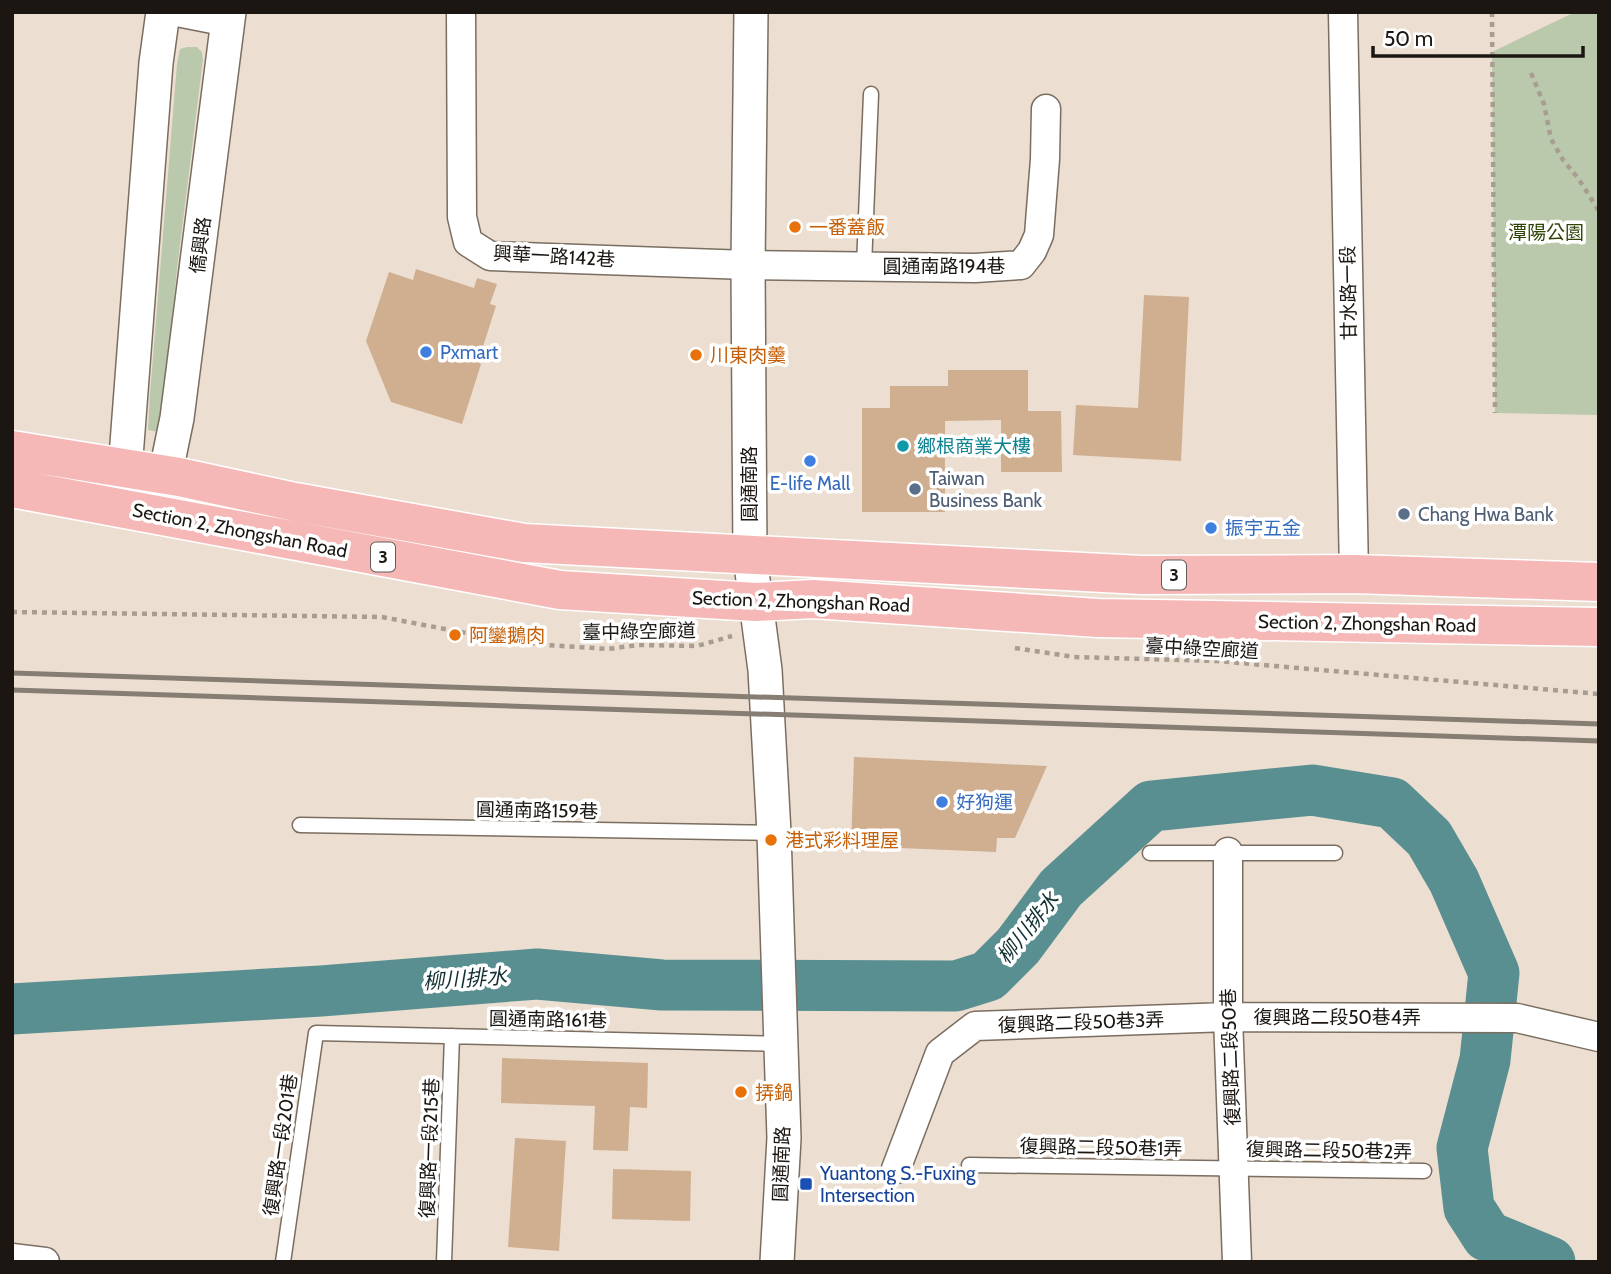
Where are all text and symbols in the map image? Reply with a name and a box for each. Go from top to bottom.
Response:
scale bar [1373,14,1583,58]
text: 50 m [1384,26,1433,51]
street label: 僑興路 [186,215,215,275]
place label: 一番蓋飯 [809,216,885,239]
marker: 一番蓋飯 [787,219,803,235]
park label: 潭陽公園 [1508,221,1584,244]
street label: 興華一路142巷 [492,242,616,271]
street label: 甘水路一段 [1336,245,1361,341]
street label: 圓通南路194巷 [883,255,1005,278]
place label: Pxmart [440,341,499,364]
marker: Pxmart [418,344,434,360]
place label: 川東肉羹 [710,344,786,367]
marker: 川東肉羹 [688,347,704,363]
place label: 鄉根商業大樓 [917,435,1031,458]
marker: 鄉根商業大樓 [895,438,911,454]
street label: 圓通南路 [738,446,761,522]
marker: E-life Mall [802,453,818,469]
place label: Taiwan Business Bank [929,467,1043,512]
place label: E-life Mall [770,472,851,495]
marker: Taiwan Business Bank [907,481,923,497]
street label: Section 2, Zhongshan Road [131,498,349,563]
place label: Chang Hwa Bank [1418,503,1554,526]
marker: Chang Hwa Bank [1396,506,1412,522]
place label: 振宇五金 [1225,517,1301,540]
marker: 振宇五金 [1203,520,1219,536]
road number: 3 [371,542,395,572]
road number: 3 [1162,560,1186,590]
street label: Section 2, Zhongshan Road [692,586,910,617]
street label: Section 2, Zhongshan Road [1258,610,1476,637]
street label: 臺中綠空廊道 [582,619,696,644]
place label: 阿鑾鵝肉 [469,624,545,647]
marker: 阿鑾鵝肉 [447,627,463,643]
street label: 臺中綠空廊道 [1144,634,1260,663]
place label: 好狗運 [956,791,1013,814]
marker: 好狗運 [934,794,950,810]
street label: 圓通南路159巷 [476,798,598,823]
place label: 港式彩料理屋 [785,829,899,852]
marker: 港式彩料理屋 [763,832,779,848]
water label: 柳川排水 [991,886,1064,968]
water label: 柳川排水 [422,963,509,994]
street label: 復興路二段50巷 [1217,988,1244,1126]
street label: 復興路二段50巷4弄 [1253,1006,1421,1029]
street label: 圓通南路161巷 [489,1007,607,1032]
street label: 復興路二段50巷3弄 [997,1008,1165,1037]
street label: 復興路一段201巷 [259,1072,302,1218]
street label: 復興路一段215巷 [416,1077,443,1219]
place label: 挵鍋 [755,1081,793,1104]
marker: 挵鍋 [733,1084,749,1100]
street label: 圓通南路 [769,1126,794,1202]
street label: 復興路二段50巷1弄 [1019,1135,1183,1160]
street label: 復興路二段50巷2弄 [1246,1138,1412,1163]
place label: Yuantong S.-Fuxing Intersection [819,1162,976,1207]
marker: Yuantong S.-Fuxing Intersection [798,1176,814,1192]

